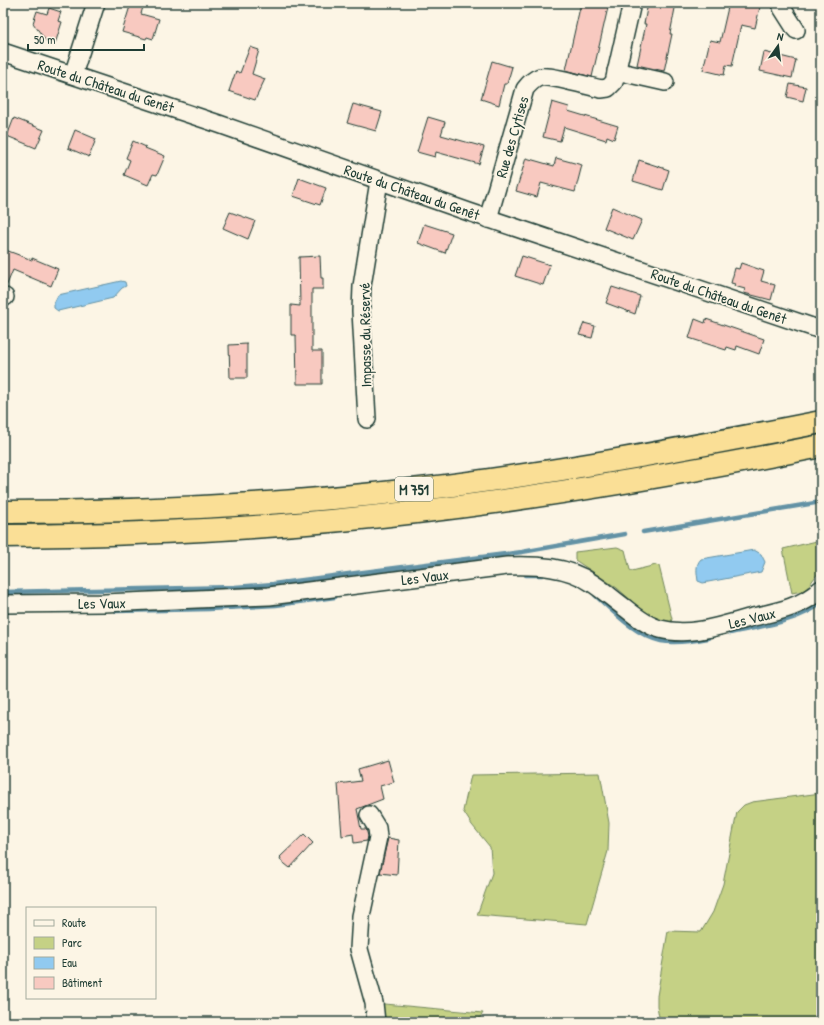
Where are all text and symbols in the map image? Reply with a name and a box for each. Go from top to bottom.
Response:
scale bar [28,26,144,52]
north arrow [758,26,798,66]
text: N [776,29,785,44]
text: 50 m [34,31,55,48]
street label: Route du Château du Genêt [35,54,178,118]
street label: Rue des Cytises [490,94,534,180]
street label: Route du Château du Genêt [341,159,483,225]
street label: Route du Château du Genêt [648,263,790,329]
street label: Impasse du Réservé [354,283,376,387]
road number: M 751 [395,477,433,501]
street label: Les Vaux [400,564,450,590]
street label: Les Vaux [78,592,126,614]
street label: Les Vaux [726,602,778,634]
legend [26,907,156,999]
text: Route [62,914,86,931]
text: Parc [62,934,82,951]
text: Eau [62,954,77,971]
text: Bâtiment [62,974,103,991]

